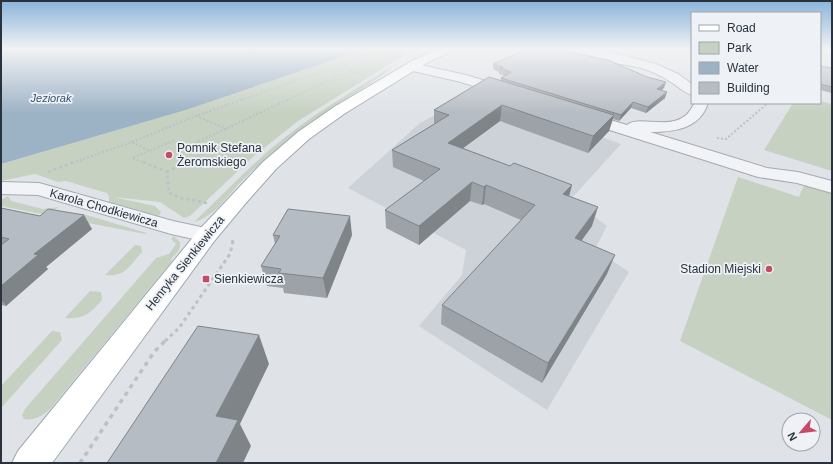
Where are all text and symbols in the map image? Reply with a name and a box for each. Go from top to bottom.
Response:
legend [691,12,821,104]
text: Road [727,21,756,35]
text: Park [727,41,753,55]
text: Water [727,61,759,75]
text: Building [727,81,770,95]
water label: Jeziorak [30,92,72,104]
place label: Pomnik Stefana Żeromskiego [177,141,262,169]
marker: Pomnik Stefana Żeromskiego [164,150,174,160]
street label: Karola Chodkiewicza [48,186,160,230]
street label: Henryka Sienkiewicza [143,213,228,313]
place label: Stadion Miejski [680,262,761,276]
marker: Stadion Miejski [764,264,774,274]
place label: Sienkiewicza [214,272,284,286]
marker: Sienkiewicza [201,274,211,284]
north arrow [781,412,821,452]
text: N [785,430,799,443]

